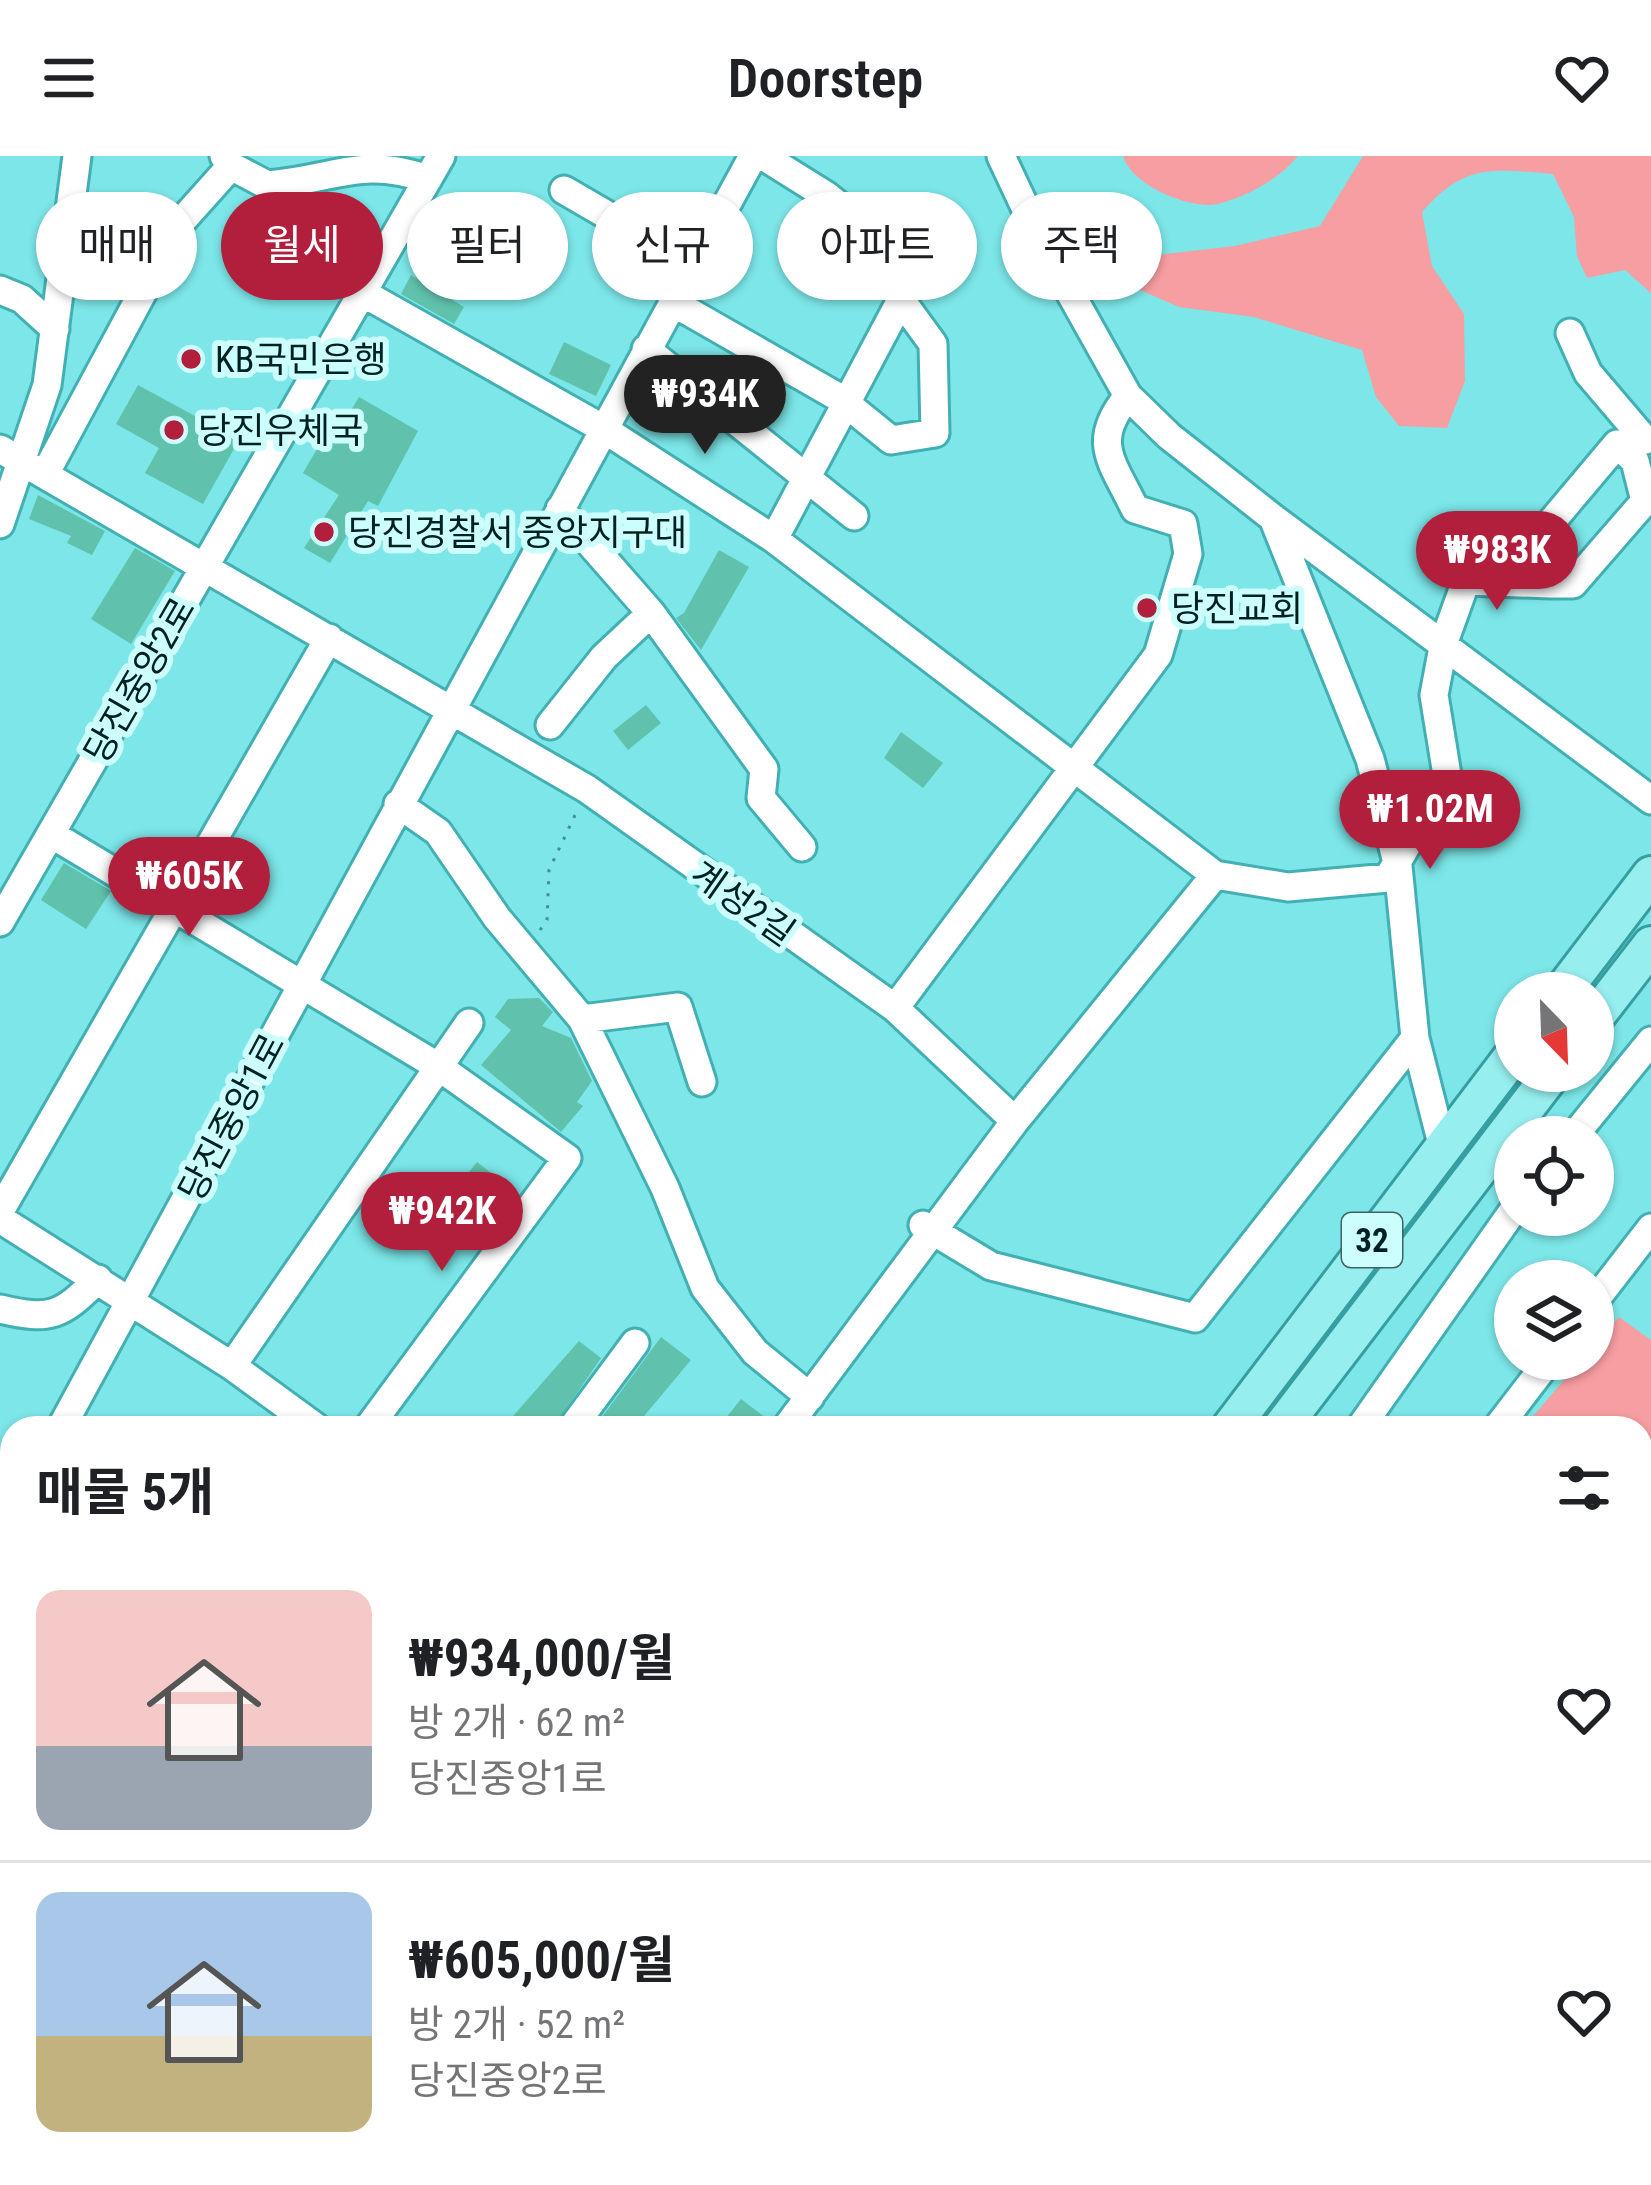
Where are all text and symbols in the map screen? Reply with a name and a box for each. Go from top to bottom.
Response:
icon: menu [36,45,102,111]
icon: heart [1549,45,1615,111]
text: Doorstep [728,47,923,110]
chip: 매매 [36,192,197,300]
chip: 월세 [221,192,383,300]
chip: 필터 [407,192,568,300]
chip: 신규 [592,192,753,300]
chip: 아파트 [777,192,977,300]
chip: 주택 [1001,192,1162,300]
place label: KB국민은행 [215,339,387,381]
marker: KB국민은행 [178,346,204,372]
pin: ₩934K [621,355,789,457]
text: ₩934K [651,371,759,417]
place label: 당진우체국 [198,410,364,452]
marker: 당진우체국 [161,417,187,443]
pin: ₩983K [1413,511,1581,613]
place label: 당진경찰서 중앙지구대 [348,512,687,554]
marker: 당진경찰서 중앙지구대 [311,519,337,545]
text: ₩983K [1443,527,1551,573]
place label: 당진교회 [1171,588,1303,630]
street label: 당진중앙2로 [76,591,204,770]
marker: 당진교회 [1134,595,1160,621]
pin: ₩1.02M [1332,770,1528,872]
text: ₩1.02M [1366,786,1494,832]
pin: ₩605K [105,837,273,939]
text: ₩605K [135,853,243,899]
street label: 계성2길 [682,853,802,955]
north arrow [1494,972,1614,1092]
map controls [1494,972,1614,1380]
street label: 당진중앙1로 [170,1027,293,1208]
button: locate [1494,1116,1614,1236]
pin: ₩942K [358,1172,526,1274]
text: ₩942K [388,1188,496,1234]
road number: 32 [1342,1213,1402,1267]
button: layers [1494,1260,1614,1380]
icon: filters [1551,1455,1617,1521]
text: 매물 5개 [36,1463,214,1522]
text: ₩934,000/월 [408,1629,675,1688]
icon: home [132,1638,276,1782]
icon: heart [1551,1677,1617,1743]
text: 방 2개 · 62 m² [408,1700,625,1746]
text: 당진중앙1로 [408,1756,607,1802]
text: ₩605,000/월 [408,1931,675,1990]
icon: home [132,1940,276,2084]
icon: heart [1551,1979,1617,2045]
text: 방 2개 · 52 m² [408,2002,625,2048]
text: 당진중앙2로 [408,2058,607,2104]

